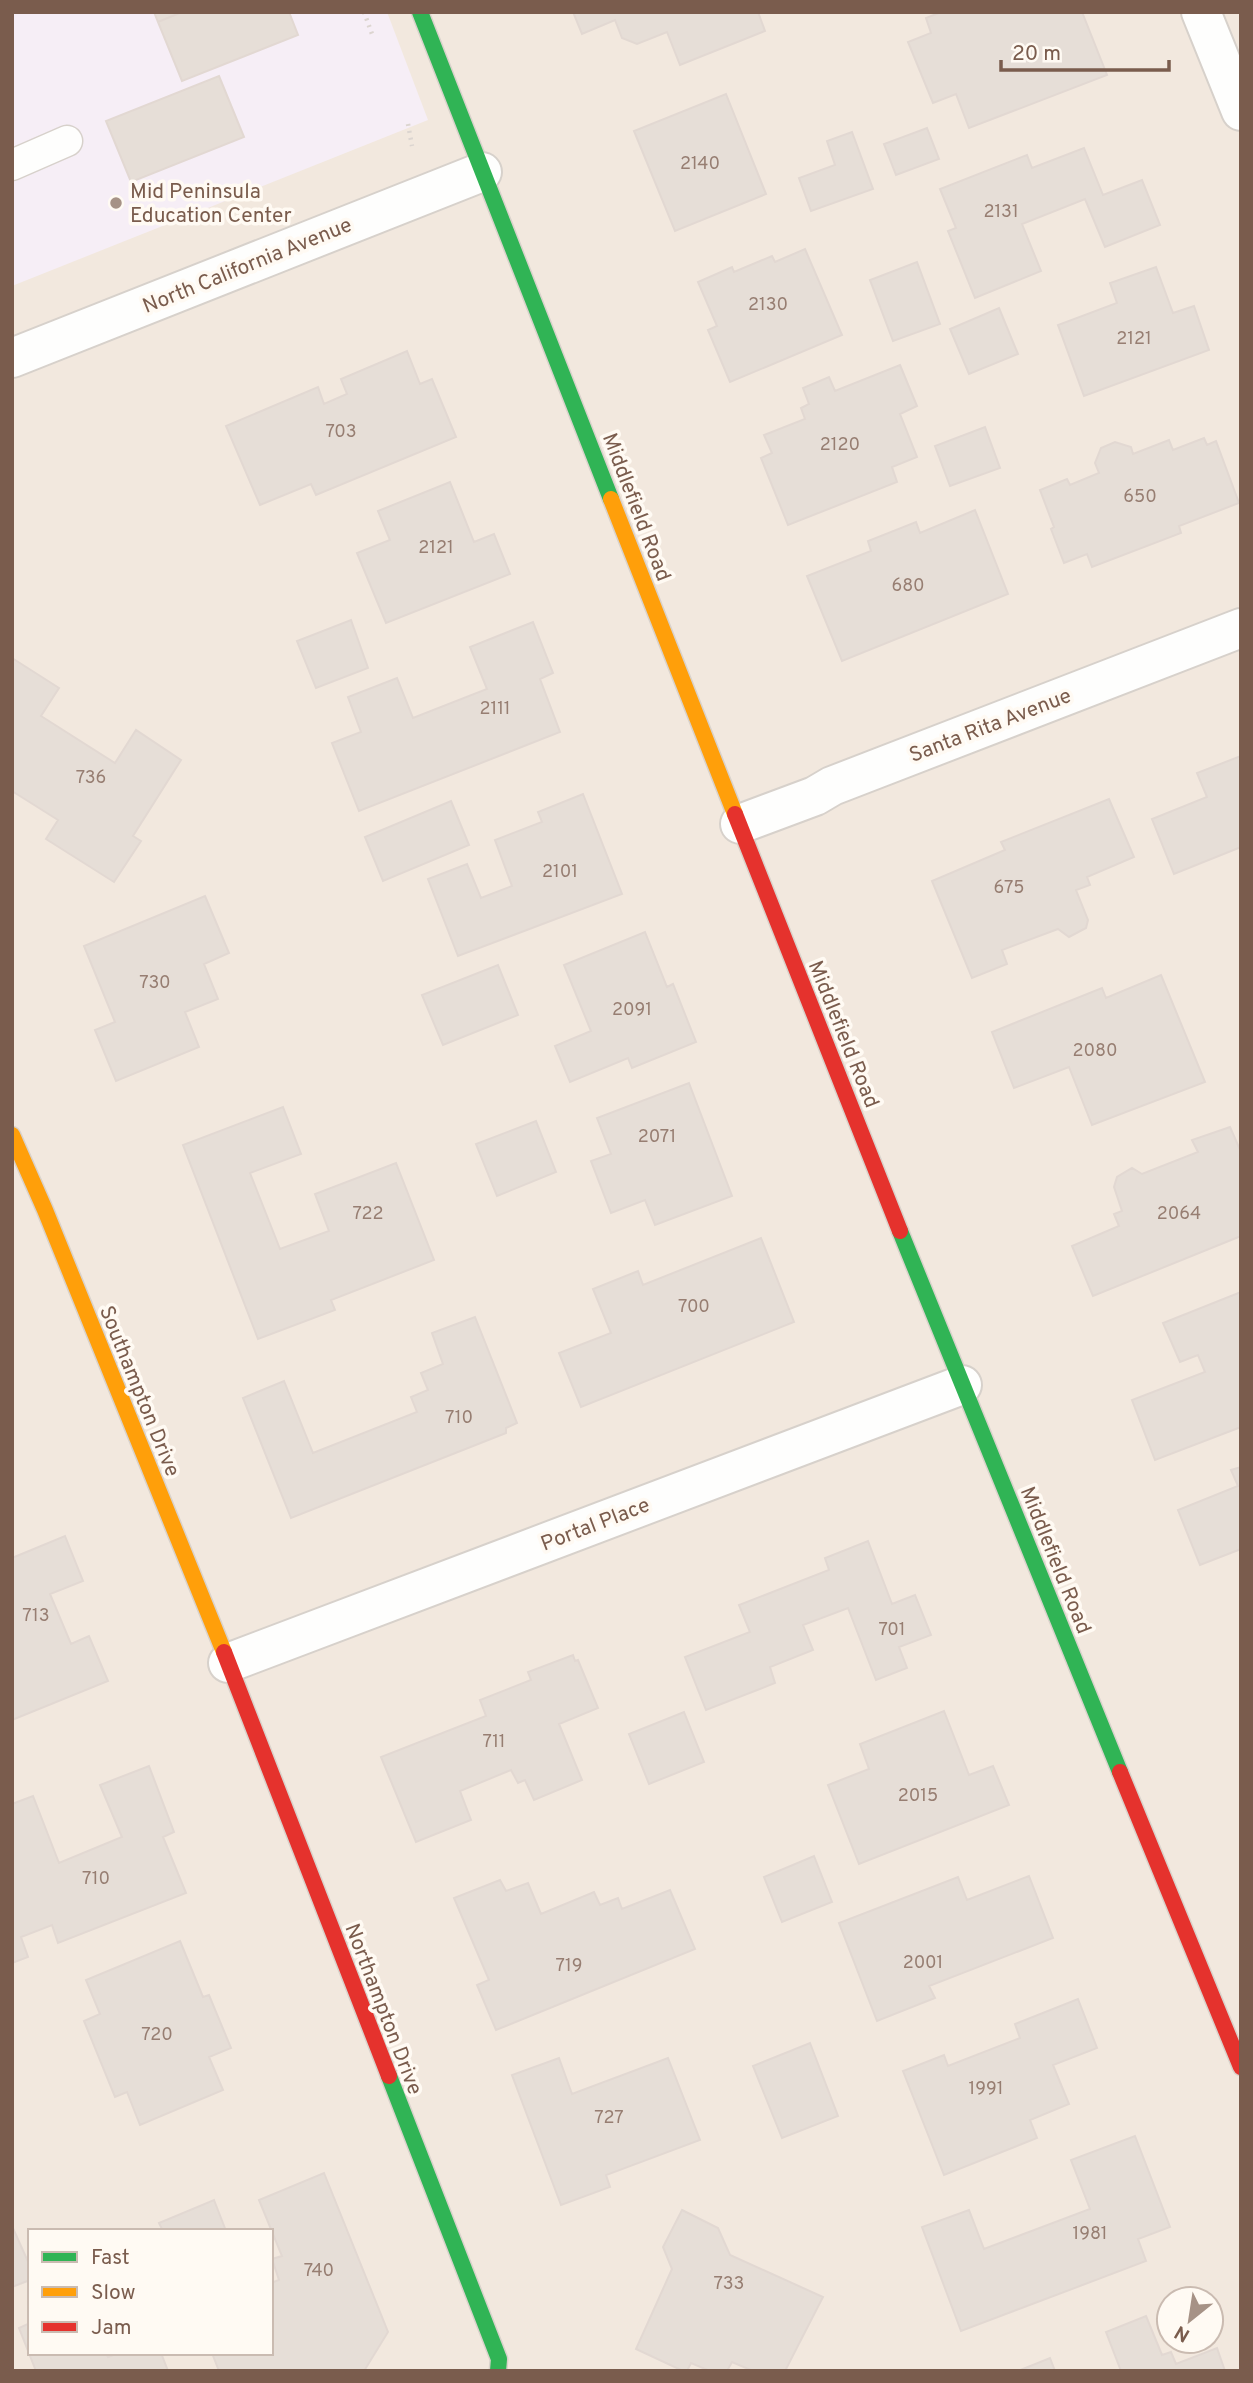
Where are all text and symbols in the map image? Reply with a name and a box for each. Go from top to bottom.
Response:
scale bar [1001,28,1169,72]
text: 20 m [1012,41,1061,68]
house number: 2140 [680,153,720,176]
place label: Mid Peninsula Education Center [130,179,292,230]
marker: Mid Peninsula Education Center [108,195,124,211]
house number: 2131 [983,201,1019,224]
street label: North California Avenue [139,212,356,321]
house number: 2130 [748,294,788,317]
house number: 2121 [1116,328,1152,351]
house number: 703 [325,421,357,444]
street label: Middlefield Road [595,430,676,586]
house number: 2120 [820,434,860,457]
house number: 650 [1123,486,1157,509]
house number: 2121 [418,537,454,560]
house number: 680 [891,575,925,598]
street label: Santa Rita Avenue [906,683,1075,770]
house number: 2111 [479,698,511,721]
house number: 736 [76,767,106,790]
house number: 2101 [542,861,578,884]
house number: 675 [994,877,1024,900]
street label: Middlefield Road [801,957,884,1112]
house number: 730 [139,972,171,995]
house number: 2091 [612,999,652,1022]
house number: 2080 [1073,1040,1117,1063]
house number: 2071 [638,1126,676,1149]
house number: 722 [352,1203,384,1226]
house number: 2064 [1157,1203,1201,1226]
house number: 700 [678,1296,710,1319]
street label: Southampton Drive [92,1302,185,1481]
house number: 710 [445,1407,473,1430]
street label: Middlefield Road [1013,1483,1096,1638]
street label: Portal Place [537,1492,654,1559]
house number: 713 [22,1605,50,1628]
house number: 701 [878,1619,906,1642]
house number: 711 [482,1731,506,1754]
house number: 2015 [898,1785,938,1808]
house number: 710 [82,1868,110,1891]
street label: Northampton Drive [338,1920,428,2099]
house number: 2001 [903,1952,943,1975]
house number: 719 [555,1955,583,1978]
house number: 720 [141,2024,173,2047]
house number: 1991 [969,2078,1003,2101]
house number: 727 [594,2107,624,2130]
house number: 1981 [1072,2223,1108,2246]
legend [28,2229,273,2355]
text: Fast [91,2245,130,2272]
house number: 740 [304,2260,334,2283]
house number: 733 [714,2273,744,2296]
text: Slow [91,2280,136,2307]
north arrow [1155,2285,1225,2355]
text: Jam [91,2315,132,2342]
text: N [1171,2319,1194,2347]

